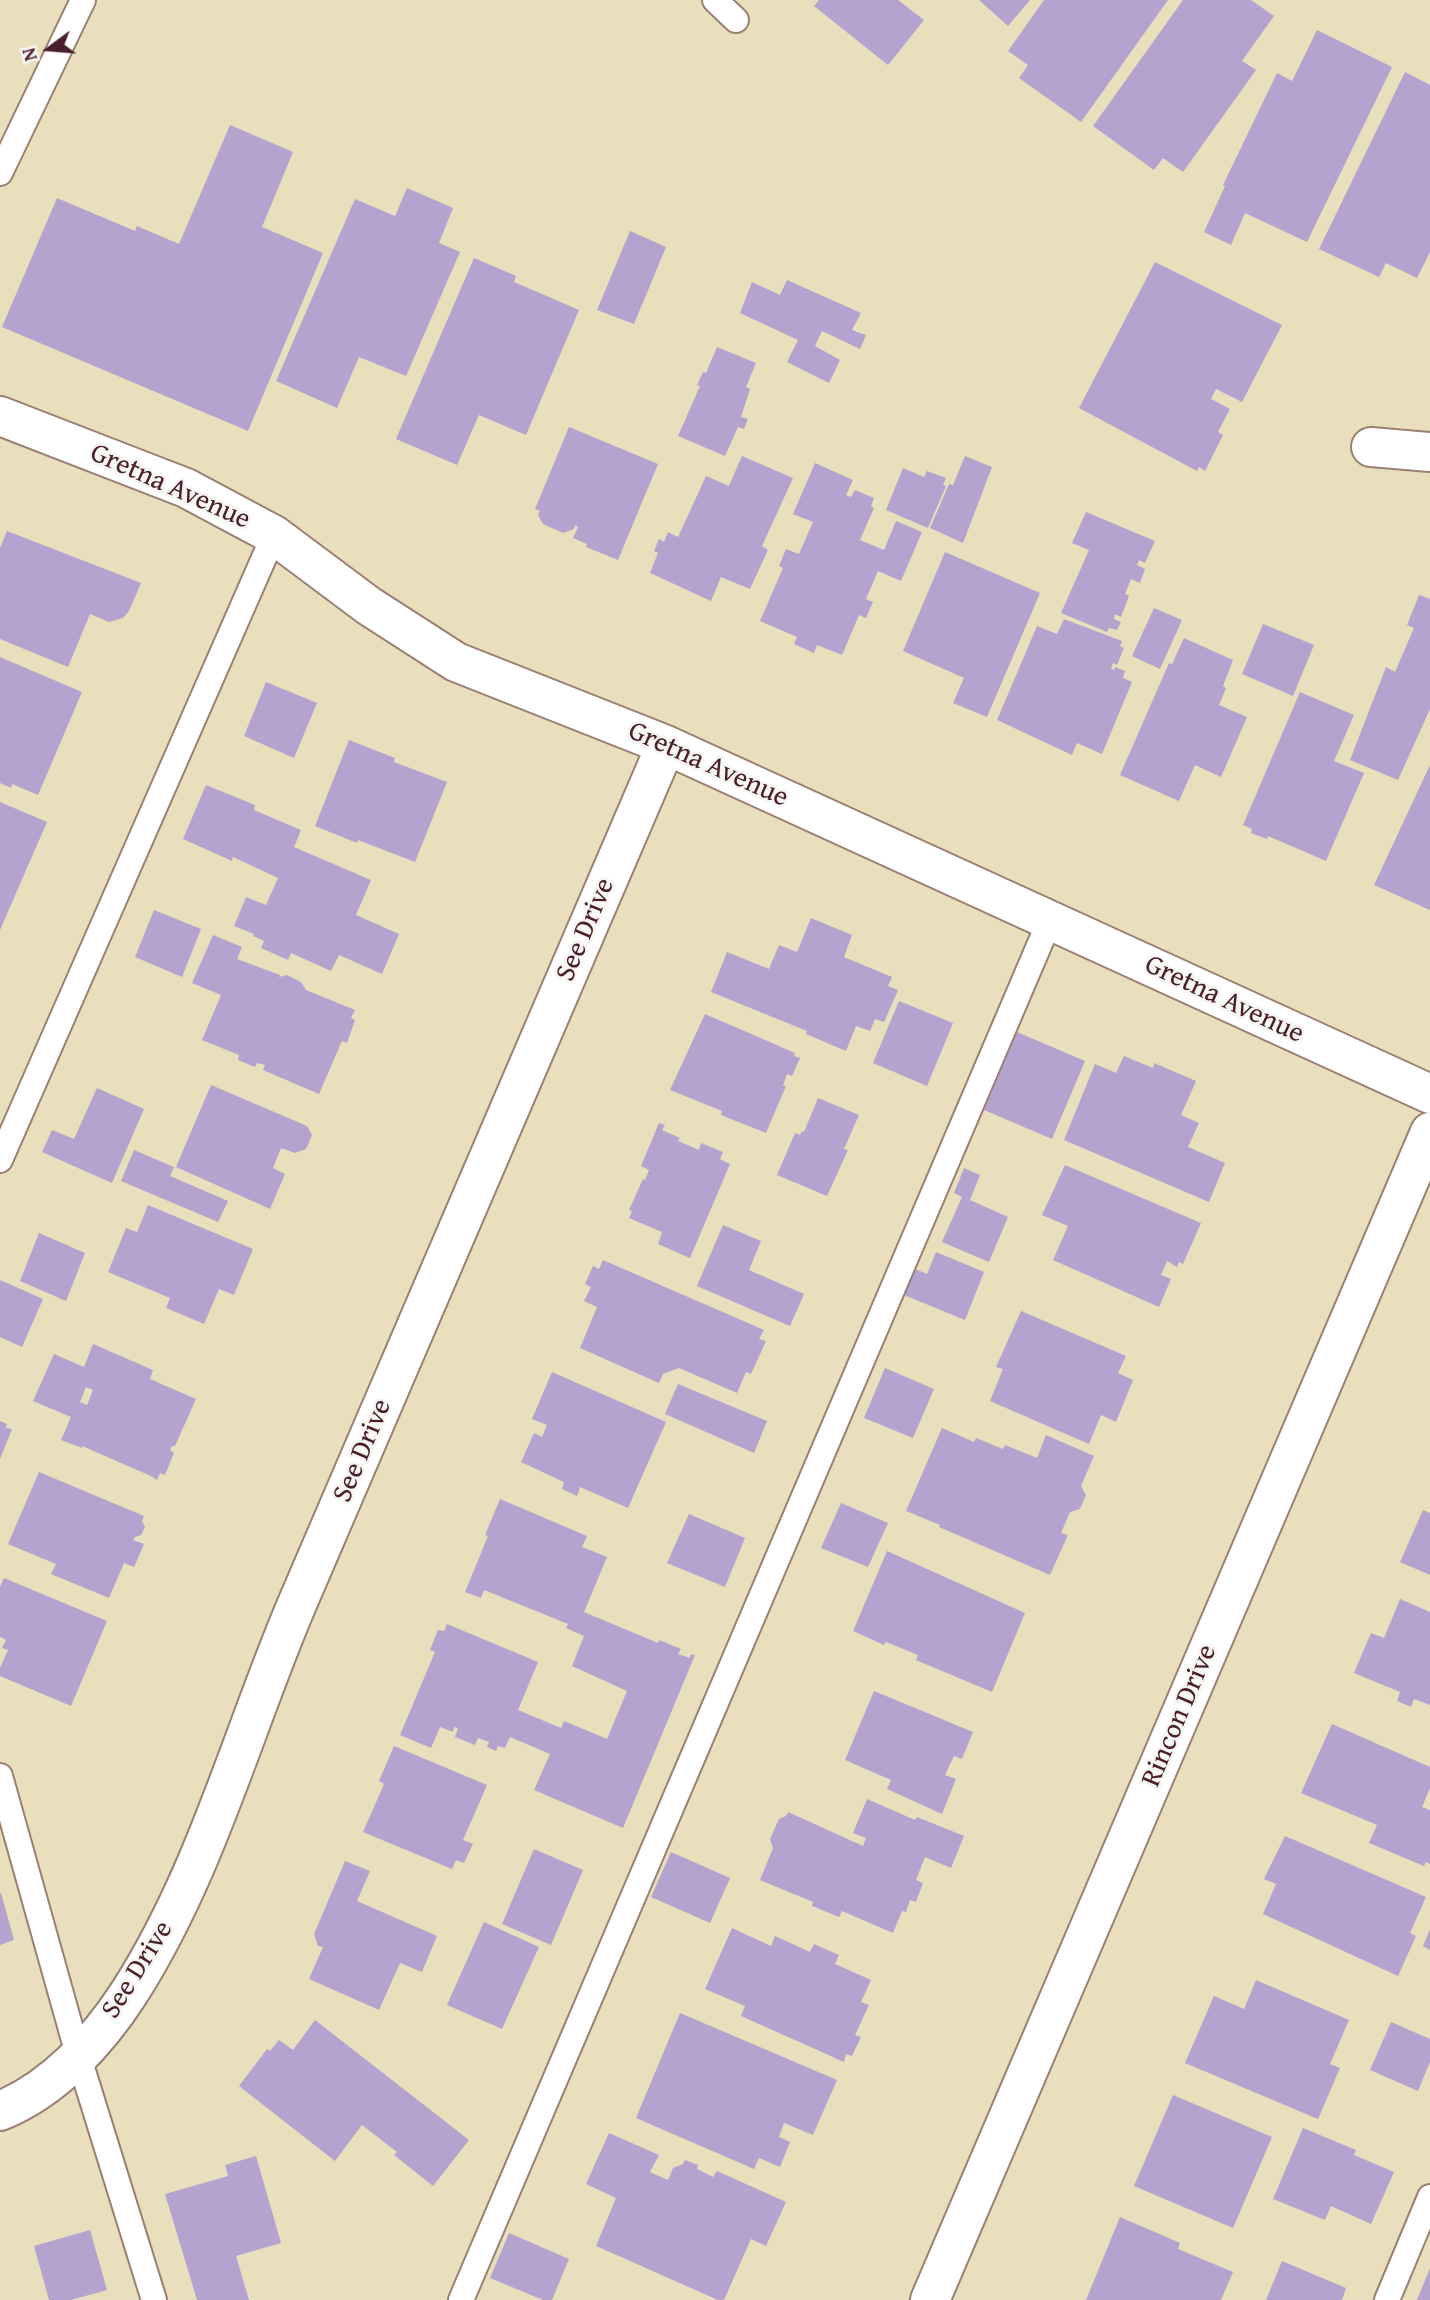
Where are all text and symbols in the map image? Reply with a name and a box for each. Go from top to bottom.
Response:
north arrow [14,14,84,84]
text: N [14,45,44,65]
street label: Gretna Avenue [85,437,255,537]
street label: Gretna Avenue [623,715,793,815]
street label: See Drive [549,873,623,987]
street label: Gretna Avenue [1139,948,1309,1052]
street label: See Drive [326,1394,400,1508]
street label: Rincon Drive [1135,1640,1225,1792]
street label: See Drive [95,1915,181,2025]

